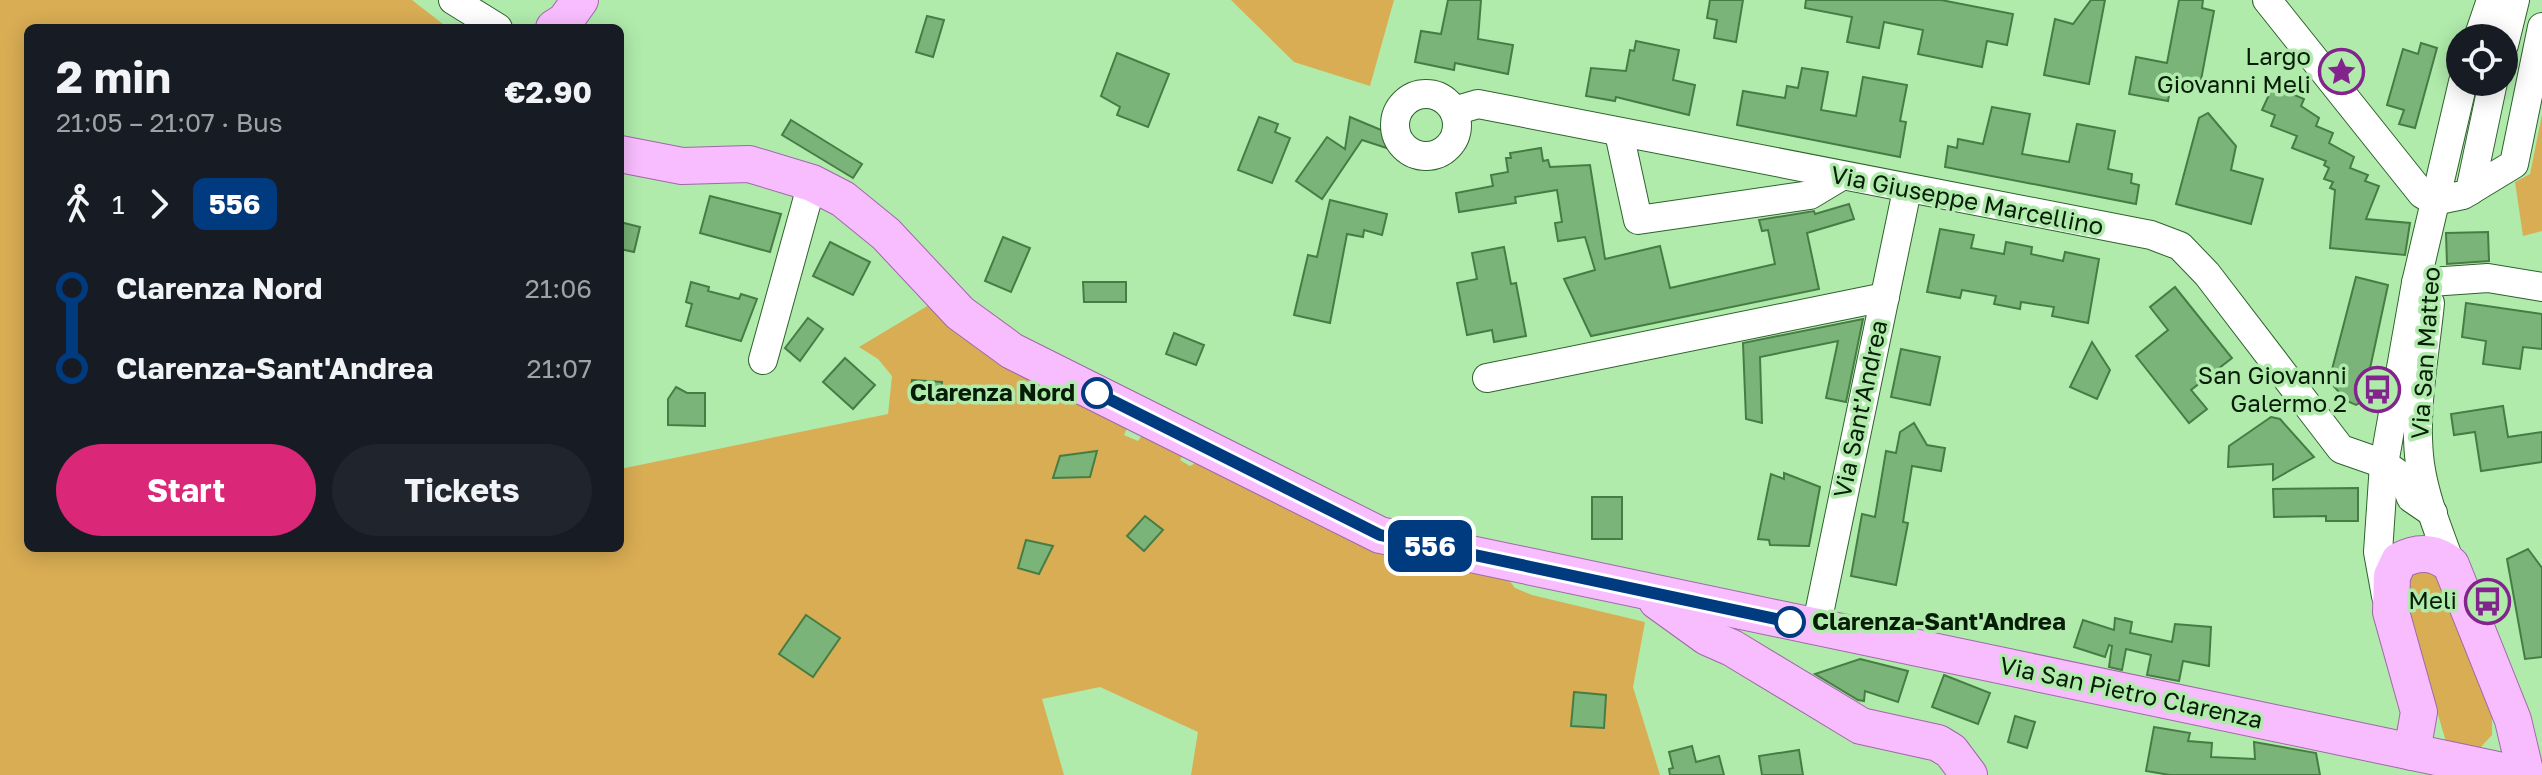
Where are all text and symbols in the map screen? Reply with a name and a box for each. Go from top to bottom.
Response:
map controls [2446,24,2518,96]
button: locate [2446,24,2518,96]
place label: Largo Giovanni Meli [2157,41,2311,98]
place icon: Largo Giovanni Meli [2318,47,2366,95]
text: 2 min [56,50,171,103]
text: €2.90 [504,74,592,110]
text: 21:05 – 21:07 · Bus [56,107,283,138]
street label: Via Giuseppe Marcellino [1828,159,2106,240]
icon: walk [56,182,100,226]
icon: forward [137,182,181,226]
text: 556 [209,187,261,220]
text: 1 [112,189,125,220]
street label: Via San Matteo [2404,266,2445,440]
text: Clarenza Nord [116,270,323,306]
text: 21:06 [525,273,592,304]
street label: Via Sant'Andrea [1827,317,1893,500]
text: Clarenza-Sant'Andrea [116,350,433,386]
text: 21:07 [527,353,592,384]
place label: San Giovanni Galermo 2 [2198,360,2347,417]
bus stop icon: San Giovanni Galermo 2 [2354,366,2402,414]
place label: Clarenza Nord [910,377,1075,406]
marker: Clarenza Nord [1082,378,1112,408]
button: Start [56,444,316,536]
button: Tickets [332,444,592,536]
line badge: 556 [1384,520,1476,572]
text: 556 [1404,529,1456,562]
bus stop icon: Meli [2464,577,2512,625]
place label: Meli [2408,585,2457,614]
place label: Clarenza-Sant'Andrea [1812,606,2066,635]
marker: Clarenza-Sant'Andrea [1775,607,1805,637]
street label: Via San Pietro Clarenza [1997,649,2265,734]

